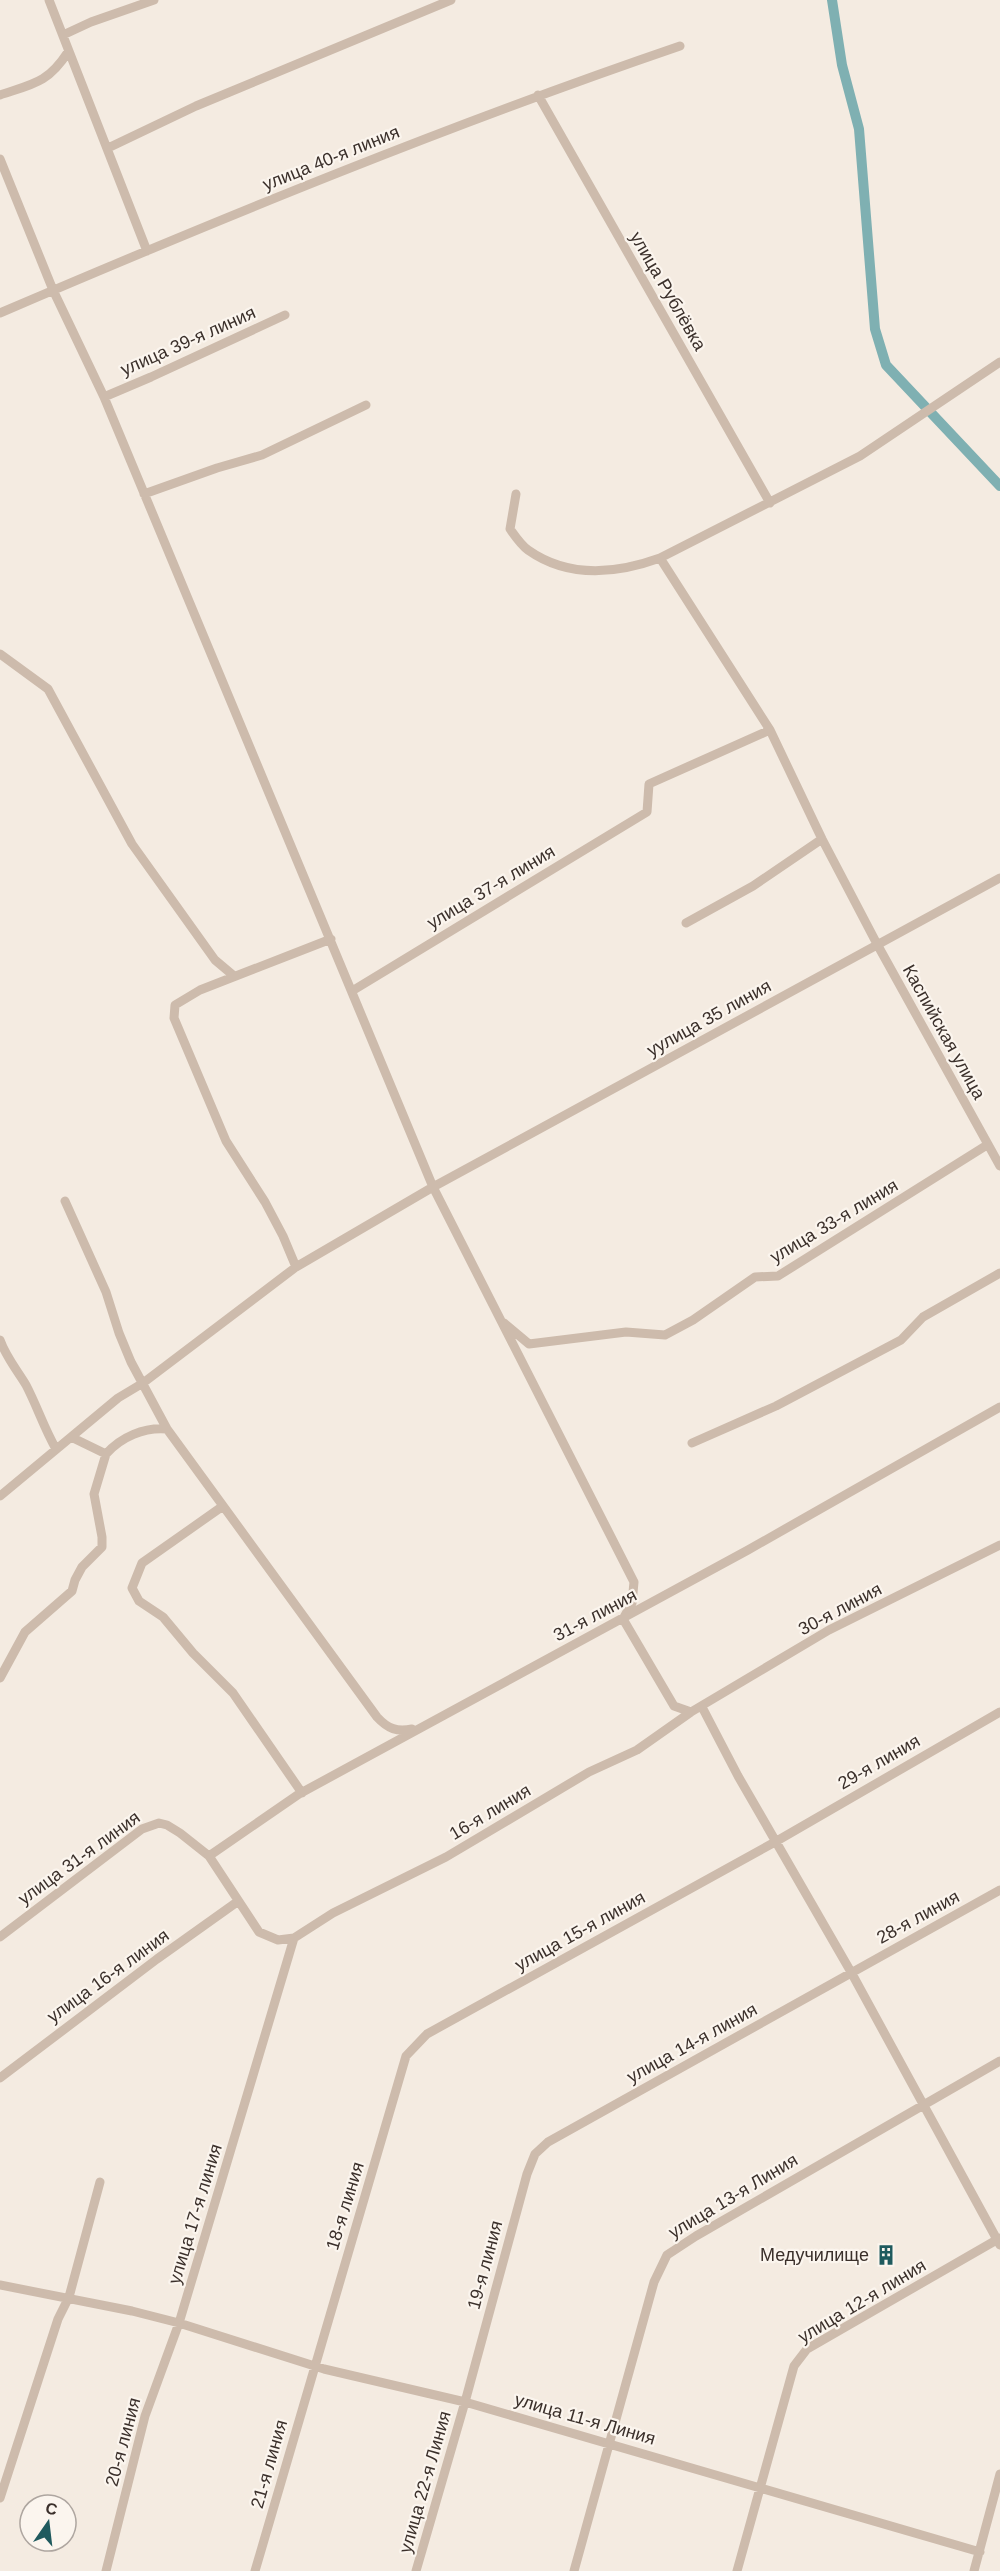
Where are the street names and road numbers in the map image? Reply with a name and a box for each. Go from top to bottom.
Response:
street label: улица 40-я линия [260,121,402,195]
street label: улица Рублёвка [626,228,711,355]
street label: улица 39-я линия [117,302,259,380]
street label: улица 37-я линия [423,841,559,933]
street label: Каспийская улица [899,961,990,1104]
street label: уулица 35 линия [643,976,775,1060]
street label: улица 33-я линия [766,1175,902,1267]
street label: 30-я линия [795,1579,885,1639]
street label: 31-я линия [550,1585,640,1645]
street label: 29-я линия [835,1731,923,1793]
street label: 16-я линия [446,1780,534,1844]
street label: улица 31-я линия [14,1807,144,1909]
street label: 28-я линия [873,1886,963,1948]
street label: улица 15-я линия [512,1887,648,1975]
street label: улица 16-я линия [43,1925,173,2027]
street label: улица 14-я линия [624,1999,760,2087]
street label: улица 17-я линия [164,2141,226,2287]
street label: улица 13-я Линия [665,2150,801,2242]
street label: 18-я линия [322,2160,368,2252]
street label: 19-я линия [464,2218,506,2312]
street label: улица 12-я линия [794,2255,930,2347]
street label: улица 11-я Линия [512,2389,658,2449]
street label: 20-я линия [102,2395,144,2489]
street label: улица 22-я Линия [395,2409,455,2555]
street label: 21-я линия [247,2417,291,2511]

